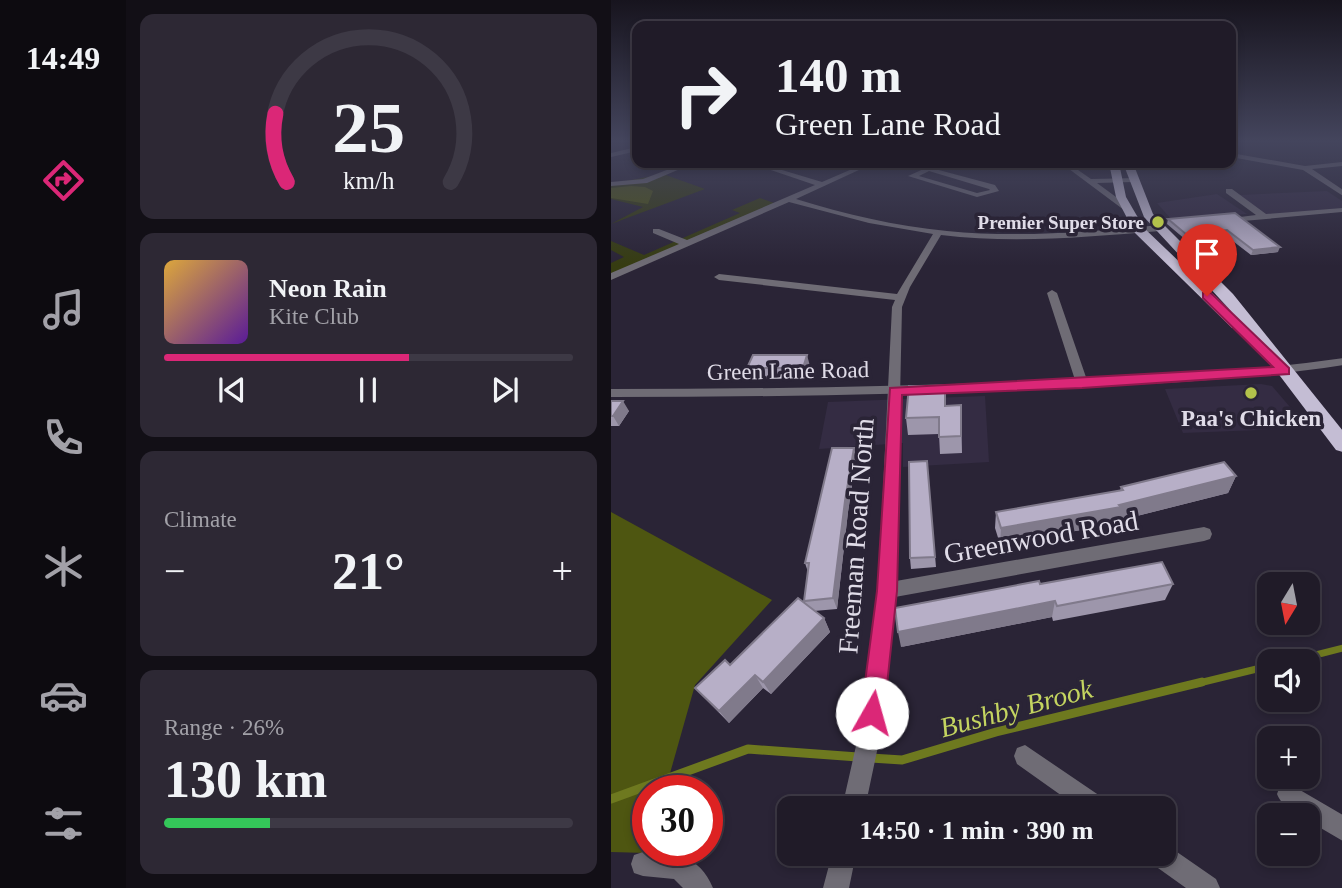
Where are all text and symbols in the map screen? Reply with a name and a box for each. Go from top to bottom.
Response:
text: 14:49 [26,40,100,76]
text: 140 m [775,48,902,103]
icon: right [660,49,751,140]
text: 25 [332,88,405,169]
text: Green Lane Road [775,106,1001,142]
icon: directions [39,156,88,205]
text: km/h [343,167,395,194]
place label: Premier Super Store [978,212,1144,233]
marker: Premier Super Store [1150,214,1166,230]
pin [1177,224,1237,296]
icon: arrive [1188,235,1226,273]
text: Neon Rain [269,274,387,303]
icon: music [39,285,88,334]
text: Kite Club [269,304,359,329]
street label: Green Lane Road [707,357,870,385]
icon: previous [213,371,251,409]
icon: pause [349,371,387,409]
icon: next [486,371,524,409]
marker: Paa's Chicken [1243,385,1259,401]
place label: Paa's Chicken [1181,406,1321,431]
icon: phone [39,413,88,462]
street label: Freeman Road North [832,417,880,655]
street label: Greenwood Road [941,505,1141,569]
text: Climate [164,507,237,532]
icon: climate [39,542,88,591]
text: 21° [332,543,405,600]
text: − [164,550,185,592]
text: + [552,550,573,592]
north arrow [1257,572,1320,635]
map controls [1257,572,1320,866]
button: sound [1257,649,1320,712]
icon: car [39,671,88,720]
water label: Bushby Brook [936,673,1096,743]
position arrow [835,676,909,750]
text: Range · 26% [164,715,284,740]
button: + [1257,726,1320,789]
text: 130 km [164,751,327,808]
speed limit sign: 30 [632,775,723,866]
icon: filters [39,799,88,848]
button: − [1257,803,1320,866]
text: 14:50 · 1 min · 390 m [860,816,1094,845]

